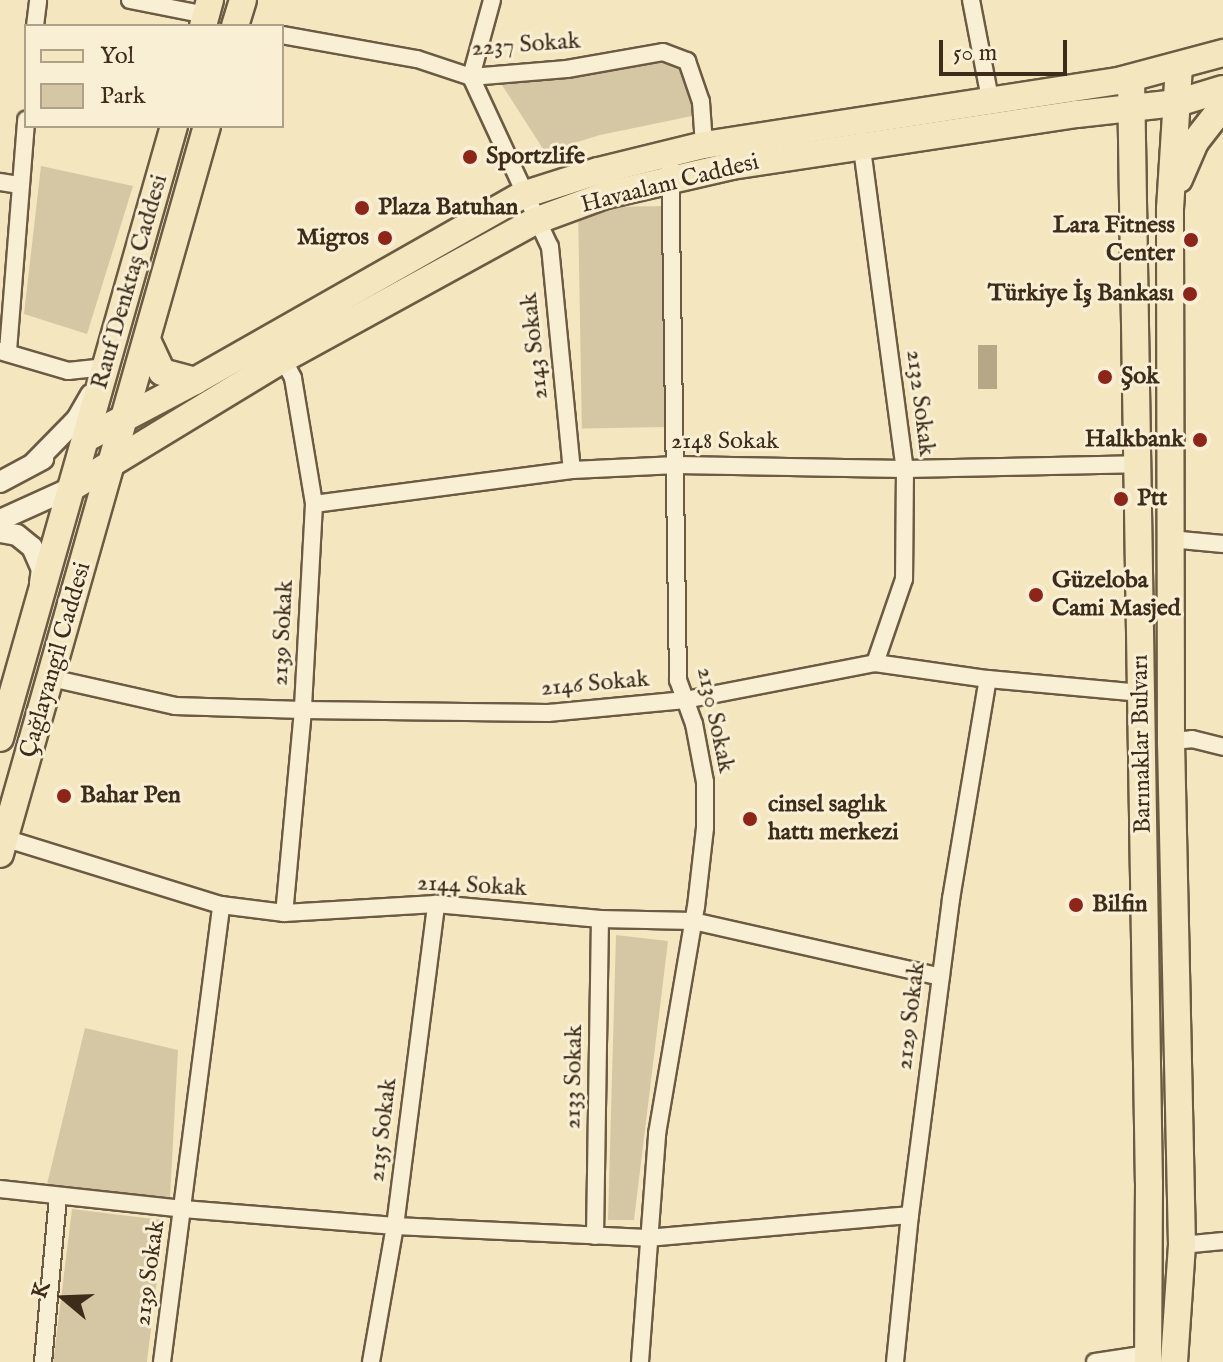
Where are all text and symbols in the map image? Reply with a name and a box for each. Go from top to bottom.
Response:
legend [24,24,284,128]
scale bar [943,24,1071,74]
street label: 2237 Sokak [471,27,581,63]
text: 50 m [953,38,997,69]
text: Yol [100,41,134,72]
text: Park [100,81,146,112]
place label: Sportzlife [486,143,585,171]
marker: Sportzlife [461,148,479,166]
street label: Havaalanı Caddesi [578,148,762,220]
street label: Rauf Denktaş Caddesi [86,171,174,393]
place label: Plaza Batuhan [378,194,518,222]
marker: Plaza Batuhan [353,199,371,217]
place label: Lara Fitness Center [1053,212,1175,268]
place label: Migros [297,224,369,252]
marker: Migros [376,229,394,247]
marker: Lara Fitness Center [1182,231,1200,249]
place label: Türkiye İş Bankası [988,280,1174,308]
marker: Türkiye İş Bankası [1181,285,1199,303]
street label: 2143 Sokak [515,291,555,401]
street label: 2132 Sokak [899,348,941,458]
place label: Şok [1121,363,1159,391]
marker: Şok [1096,368,1114,386]
place label: Halkbank [1085,426,1184,454]
street label: 2148 Sokak [671,428,779,456]
marker: Halkbank [1191,431,1209,449]
place label: Ptt [1137,485,1167,513]
marker: Ptt [1112,490,1130,508]
street label: Çağlayangil Caddesi [14,559,98,761]
place label: Güzeloba Cami Masjed [1052,567,1181,623]
street label: 2139 Sokak [266,579,300,687]
marker: Güzeloba Cami Masjed [1027,586,1045,604]
street label: Barınaklar Bulvarı [1126,654,1158,834]
street label: 2130 Sokak [690,664,740,776]
street label: 2146 Sokak [540,665,650,703]
place label: Bahar Pen [80,782,181,810]
marker: Bahar Pen [55,787,73,805]
place label: cinsel saglık hattı merkezi [768,791,899,847]
marker: cinsel saglık hattı merkezi [739,808,761,830]
street label: 2144 Sokak [416,869,528,903]
place label: Bilfin [1092,891,1148,919]
marker: Bilfin [1067,896,1085,914]
street label: 2129 Sokak [890,960,932,1072]
street label: 2133 Sokak [559,1024,589,1130]
street label: 2135 Sokak [362,1076,404,1184]
street label: 2139 Sokak [128,1218,172,1328]
north arrow [24,1258,104,1338]
text: K [25,1278,57,1302]

